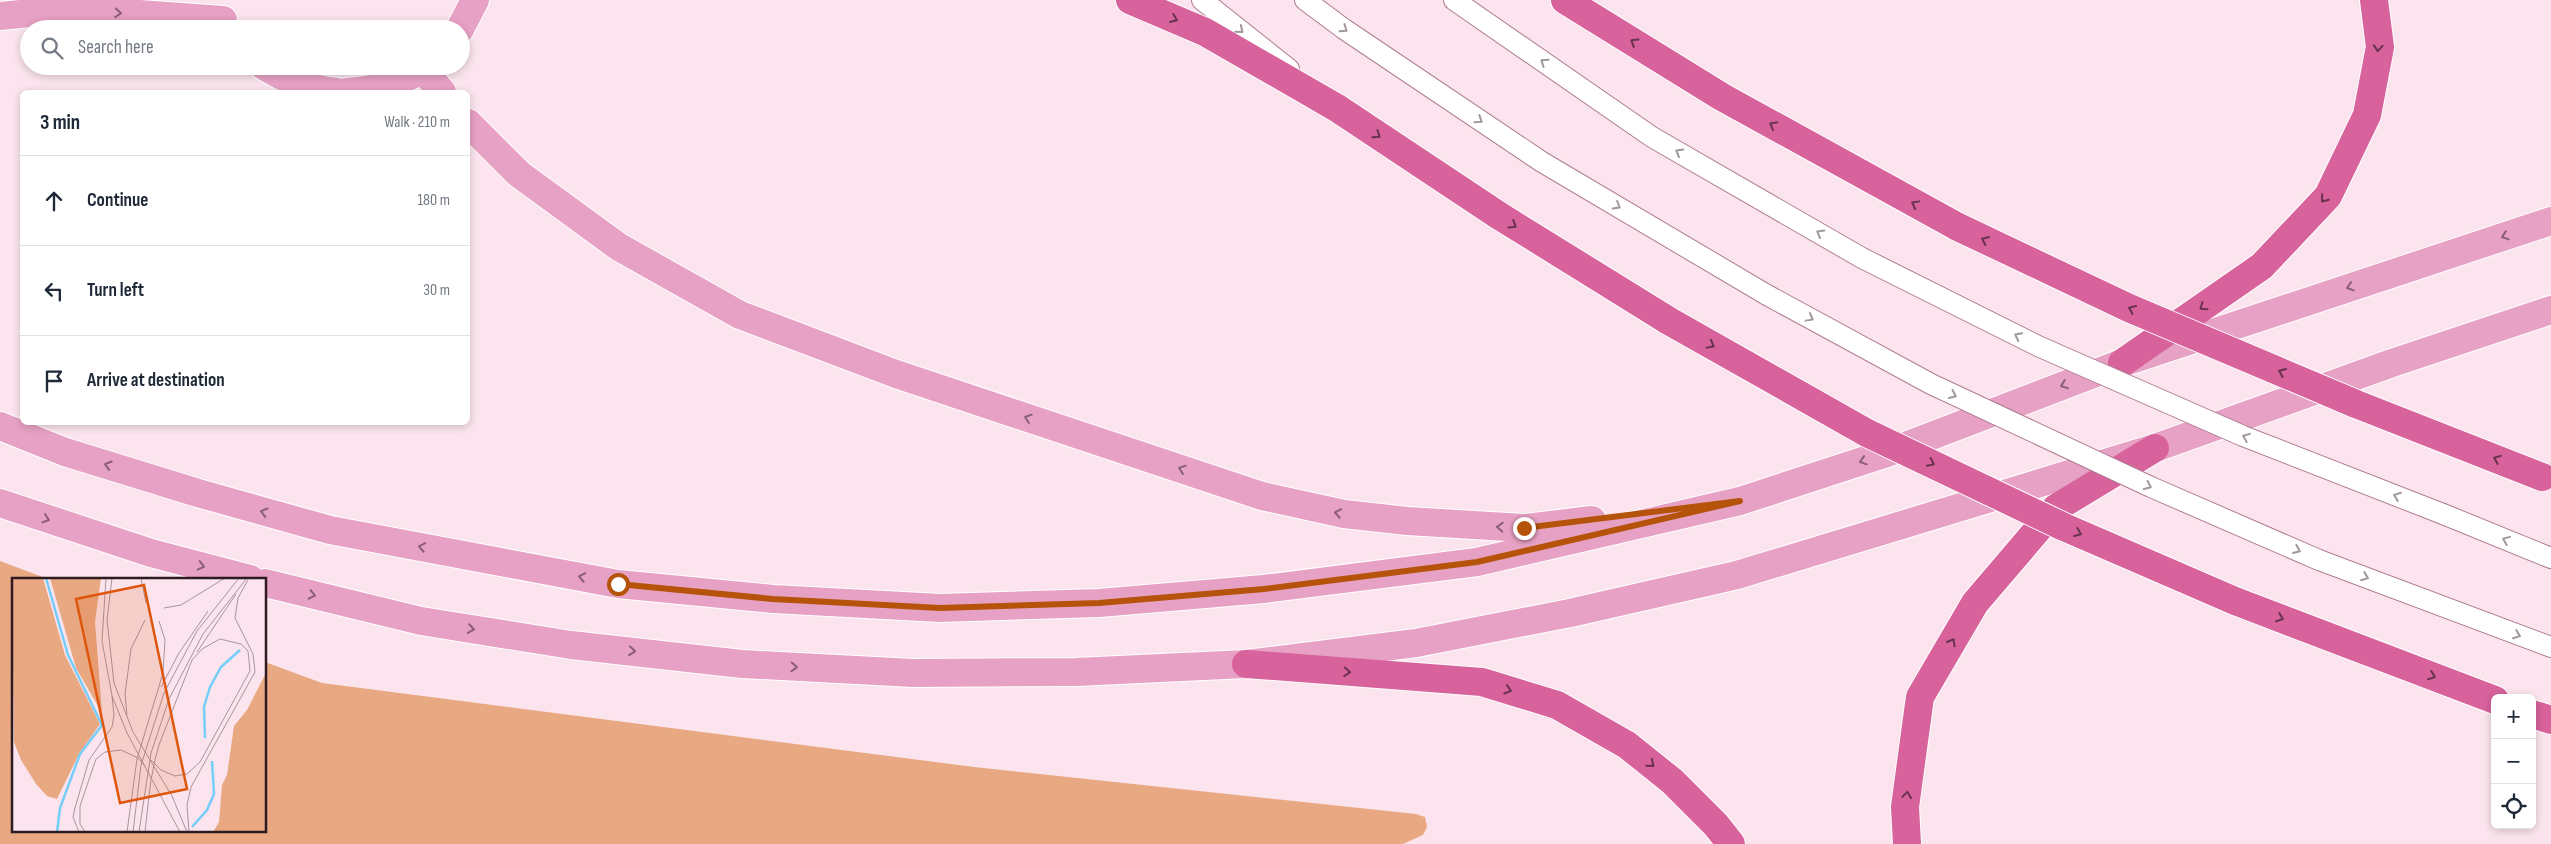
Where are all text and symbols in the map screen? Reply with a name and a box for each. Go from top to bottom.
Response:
one-way arrow [115,7,123,18]
one-way arrow [1170,14,1178,24]
search box [20,20,470,75]
one-way arrow [1338,23,1348,32]
one-way arrow [1234,25,1243,33]
icon: search [38,34,66,62]
text: Search here [78,36,154,59]
one-way arrow [1630,39,1639,49]
one-way arrow [2373,45,2384,53]
one-way arrow [1540,59,1550,68]
text: 3 min [40,110,80,135]
text: Walk · 210 m [384,113,450,132]
one-way arrow [1474,113,1483,123]
one-way arrow [1769,121,1778,131]
one-way arrow [1372,129,1381,138]
one-way arrow [1675,149,1684,159]
icon: ahead [40,187,68,215]
text: Continue [87,189,148,212]
text: 180 m [417,191,450,210]
one-way arrow [2321,193,2329,202]
one-way arrow [1611,199,1620,209]
one-way arrow [1912,200,1921,210]
one-way arrow [1507,218,1516,228]
one-way arrow [1816,230,1825,240]
one-way arrow [2501,230,2509,240]
one-way arrow [1981,235,1990,246]
icon: left [40,277,68,305]
text: Turn left [87,279,144,302]
text: 30 m [423,281,450,300]
one-way arrow [2347,281,2355,291]
one-way arrow [2200,300,2209,310]
one-way arrow [2128,304,2137,315]
one-way arrow [1805,312,1814,322]
one-way arrow [2014,332,2023,342]
one-way arrow [1706,339,1715,349]
icon: arrive [40,367,68,395]
one-way arrow [2278,368,2286,378]
text: Arrive at destination [87,369,225,392]
one-way arrow [2060,379,2069,389]
one-way arrow [1948,388,1957,399]
one-way arrow [1024,414,1033,424]
one-way arrow [2242,433,2251,443]
one-way arrow [2493,455,2502,465]
one-way arrow [1860,456,1868,466]
one-way arrow [1926,457,1935,468]
one-way arrow [104,461,113,471]
one-way arrow [1178,465,1187,475]
one-way arrow [2143,479,2152,490]
one-way arrow [2394,492,2402,502]
one-way arrow [260,507,268,517]
one-way arrow [1334,508,1343,519]
one-way arrow [41,514,50,524]
route end [1513,517,1536,540]
one-way arrow [1496,521,1504,532]
one-way arrow [2073,527,2082,537]
one-way arrow [2502,536,2511,546]
one-way arrow [418,543,426,553]
one-way arrow [2292,544,2301,555]
one-way arrow [197,561,205,571]
one-way arrow [2360,571,2369,581]
one-way arrow [577,573,586,583]
route start [607,573,630,596]
inset map [12,578,266,832]
one-way arrow [308,589,317,600]
one-way arrow [2275,612,2284,622]
one-way arrow [467,623,476,633]
one-way arrow [2512,629,2521,639]
one-way arrow [1946,639,1956,648]
one-way arrow [628,645,636,656]
one-way arrow [790,661,798,672]
one-way arrow [1344,666,1352,677]
one-way arrow [2427,670,2436,680]
one-way arrow [1504,684,1512,694]
map controls [2491,694,2536,829]
button: + [2491,694,2536,739]
button: − [2491,739,2536,784]
one-way arrow [1645,759,1654,767]
button: locate [2491,784,2536,829]
one-way arrow [1901,791,1912,799]

